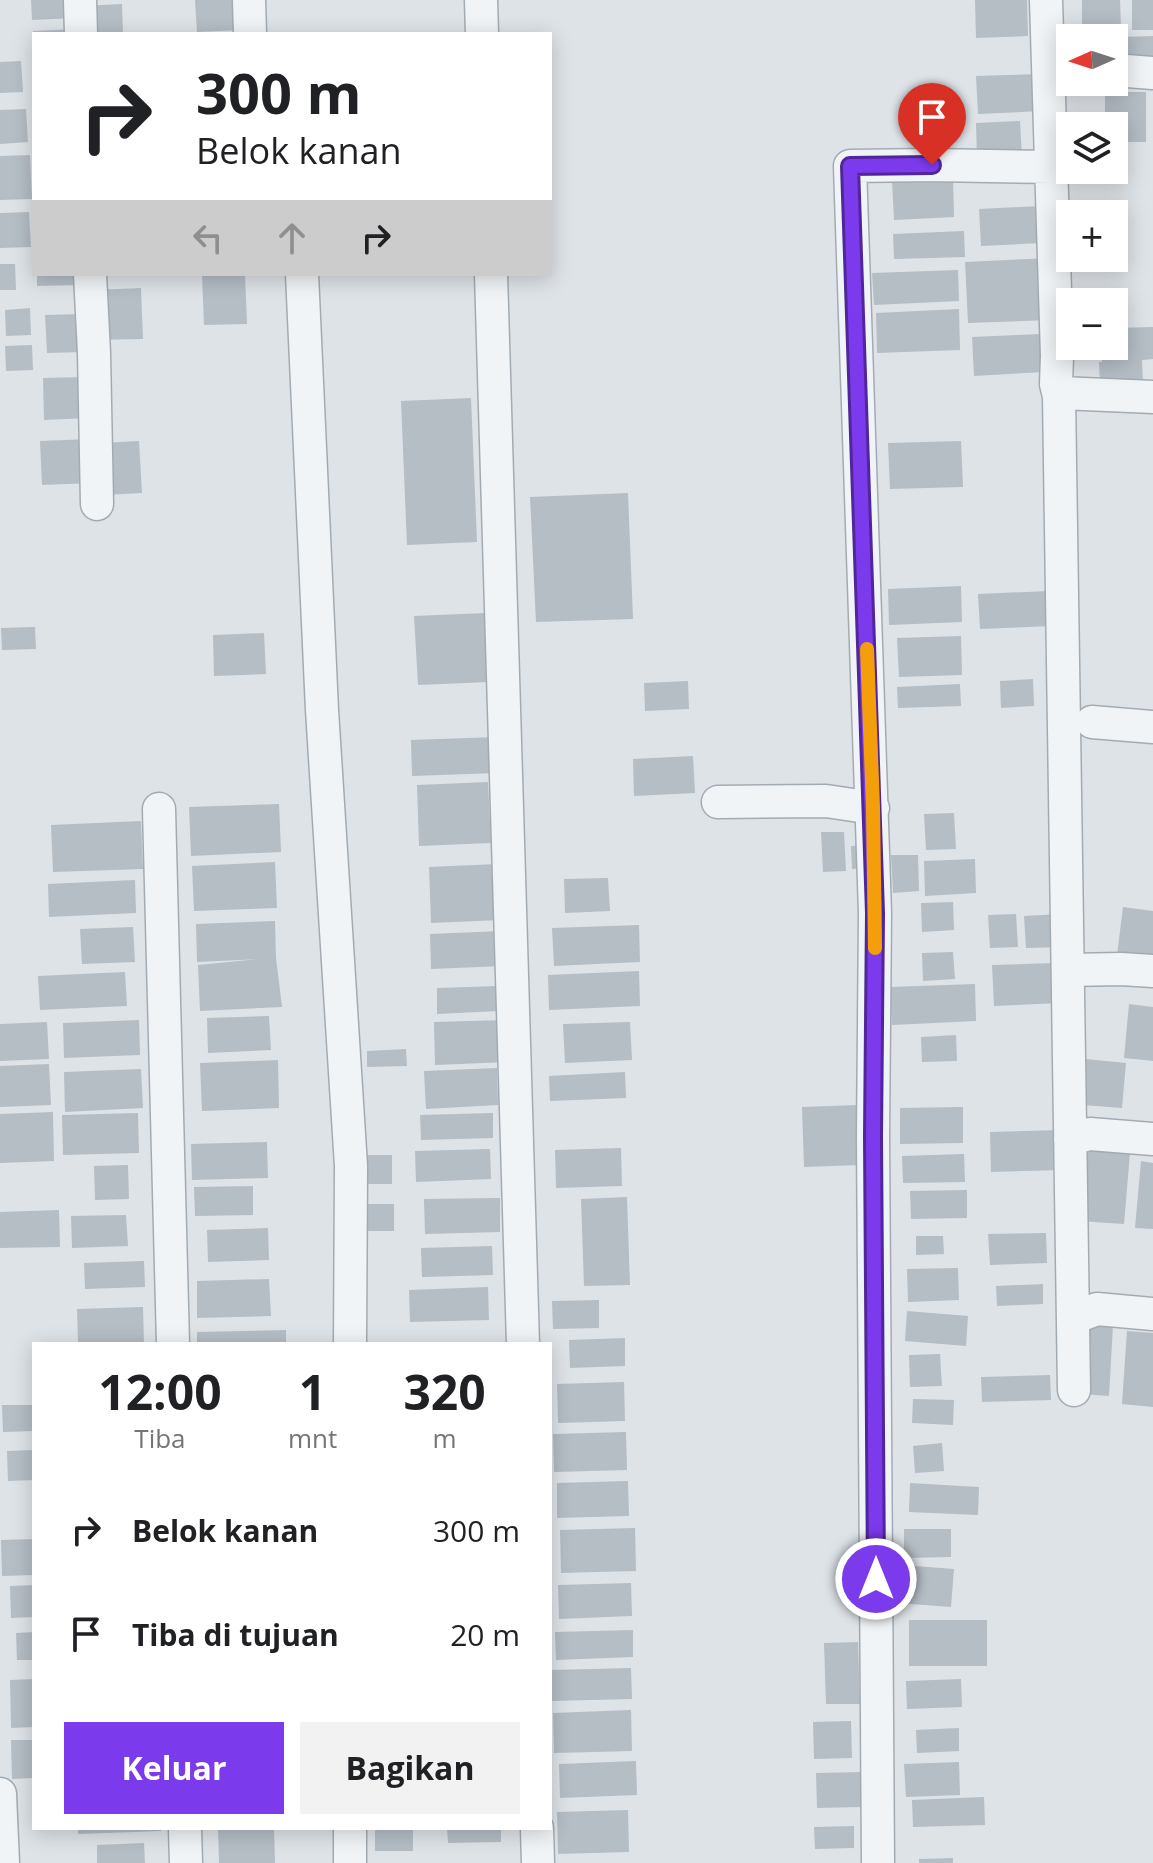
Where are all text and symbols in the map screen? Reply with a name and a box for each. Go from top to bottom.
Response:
north arrow [1056,24,1128,96]
map controls [1056,24,1128,360]
text: 300 m [196,54,362,130]
icon: right [64,64,168,168]
pin [898,83,966,165]
icon: arrive [910,95,954,139]
button: layers [1056,112,1128,184]
text: Belok kanan [196,126,402,175]
button: + [1056,200,1128,272]
icon: left [186,216,230,260]
icon: ahead [270,216,314,260]
icon: right [354,216,398,260]
button: − [1056,288,1128,360]
text: 12:00 [98,1359,222,1424]
text: 1 [299,1359,326,1424]
text: 320 [403,1359,486,1424]
text: Tiba [134,1420,186,1456]
text: mnt [288,1420,337,1456]
text: m [433,1420,457,1456]
icon: right [64,1508,108,1552]
text: Belok kanan [132,1510,318,1551]
text: 300 m [433,1510,520,1551]
position arrow [834,1537,918,1621]
icon: arrive [64,1612,108,1656]
text: Tiba di tujuan [132,1614,339,1655]
text: 20 m [450,1614,520,1655]
button: Keluar [64,1722,284,1814]
button: Bagikan [300,1722,520,1814]

